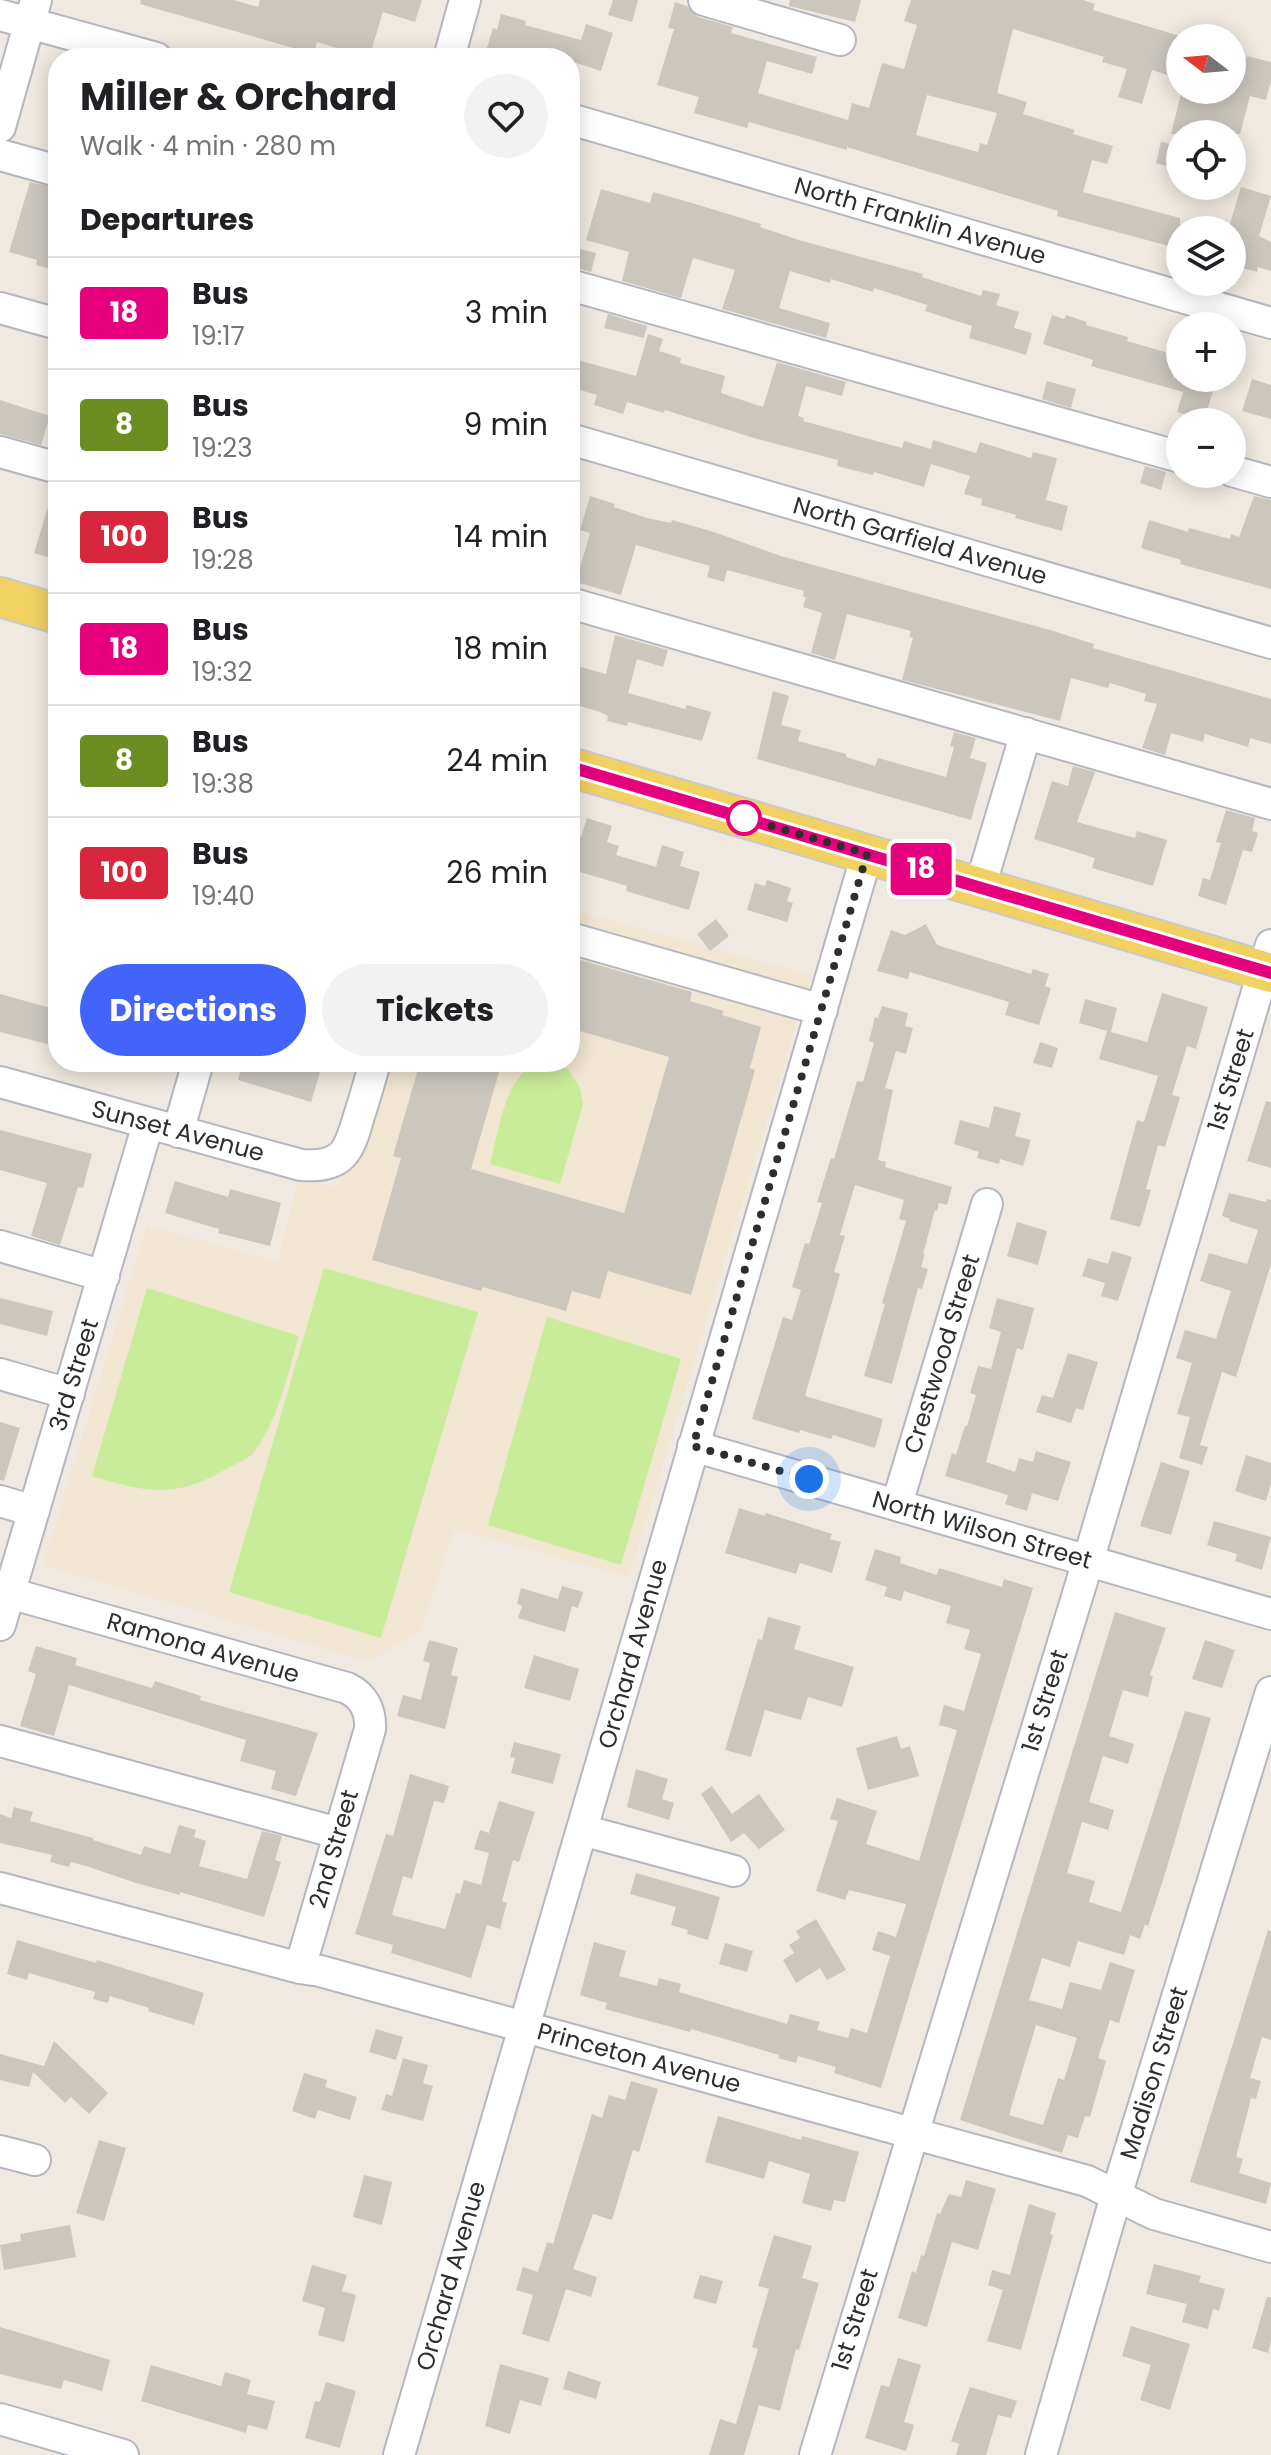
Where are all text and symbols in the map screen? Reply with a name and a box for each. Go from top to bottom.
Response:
north arrow [1166,24,1246,104]
map controls [1166,24,1246,488]
text: Miller & Orchard [80,70,397,123]
button: heart [464,74,548,158]
button: locate [1166,120,1246,200]
text: Walk · 4 min · 280 m [80,128,336,164]
street label: North Franklin Avenue [790,169,1050,272]
text: Departures [80,198,254,241]
button: layers [1166,216,1246,296]
text: Bus [192,272,249,315]
text: 3 min [465,291,548,334]
text: 18 [110,293,138,332]
button: + [1166,312,1246,392]
text: 19:17 [192,318,245,354]
text: Bus [192,384,249,427]
text: 9 min [464,403,548,446]
text: 8 [115,405,133,444]
button: − [1166,408,1246,488]
text: 19:23 [192,430,253,466]
street label: North Garfield Avenue [789,488,1051,593]
text: Bus [192,496,249,539]
text: 14 min [454,515,548,558]
text: 100 [100,517,148,556]
text: 19:28 [192,542,254,578]
text: Bus [192,608,249,651]
text: 18 min [454,627,548,670]
text: 18 [110,629,138,668]
text: 19:32 [192,654,253,690]
text: Bus [192,720,249,763]
text: 24 min [446,739,548,782]
text: 8 [115,741,133,780]
text: 19:38 [192,766,254,802]
unlabelled marker [727,801,761,835]
text: Bus [192,832,249,875]
line badge: 18 [885,843,957,895]
text: 18 [907,849,935,888]
text: 26 min [446,851,548,894]
text: 100 [100,853,148,892]
text: 19:40 [192,878,255,914]
button: Directions [80,964,306,1056]
button: Tickets [322,964,548,1056]
street label: 1st Street [1199,1025,1262,1135]
street label: Sunset Avenue [88,1092,268,1169]
street label: Crestwood Street [895,1250,988,1458]
street label: 3rd Street [41,1315,106,1435]
your location [789,1459,829,1499]
street label: North Wilson Street [869,1482,1096,1577]
street label: Orchard Avenue [590,1555,675,1752]
street label: Ramona Avenue [103,1604,303,1691]
street label: 1st Street [1013,1646,1076,1756]
street label: 2nd Street [301,1786,366,1912]
street label: Madison Street [1112,1982,1195,2163]
street label: Princeton Avenue [534,2014,745,2101]
street label: Orchard Avenue [408,2177,493,2374]
street label: 1st Street [823,2265,886,2375]

